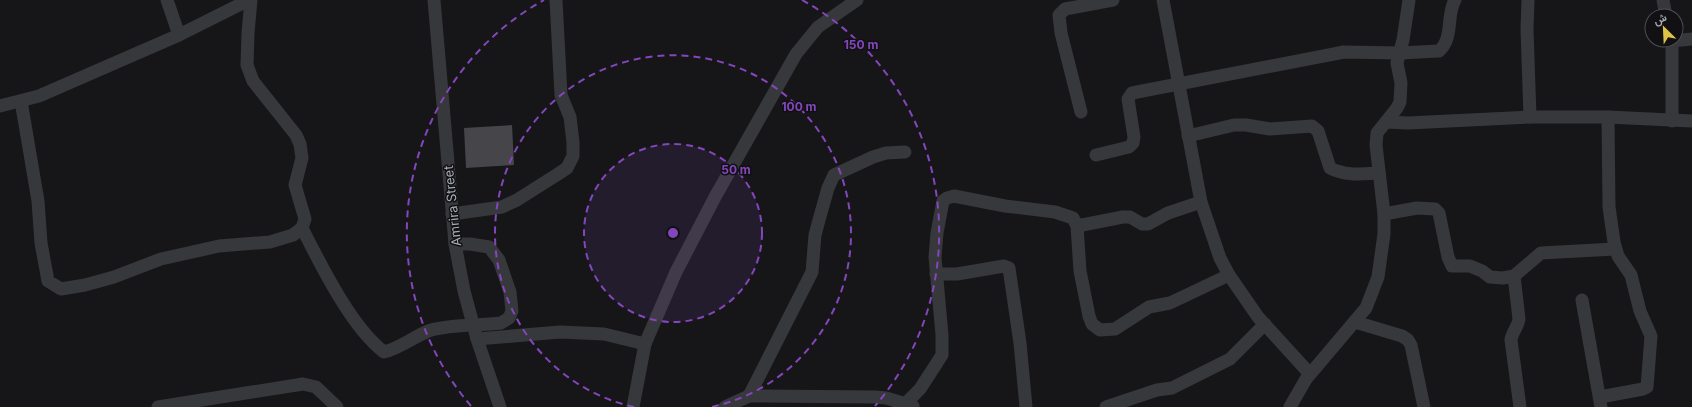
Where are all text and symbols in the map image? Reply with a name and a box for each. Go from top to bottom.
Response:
north arrow [1644,8,1684,48]
text: ش [1651,10,1669,28]
text: 150 m [844,37,878,52]
text: 100 m [781,99,817,114]
text: 50 m [721,162,751,177]
street label: Amrira Street [440,165,464,247]
centre of rings [666,226,680,240]

